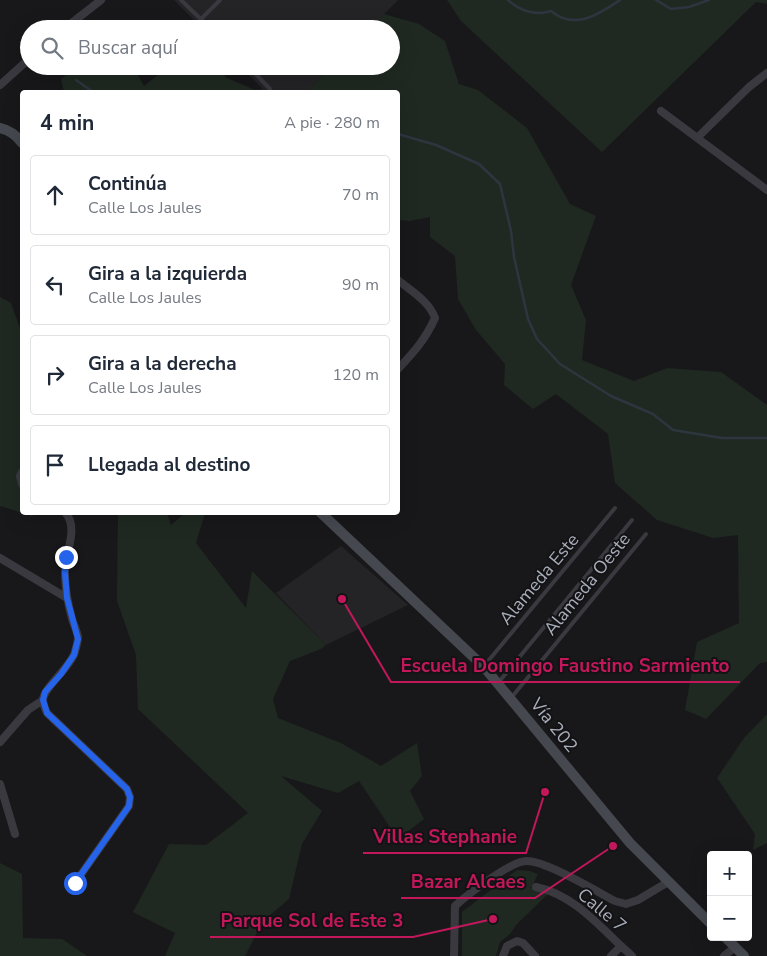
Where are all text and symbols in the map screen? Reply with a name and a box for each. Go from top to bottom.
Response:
search box [20,20,400,75]
icon: search [38,34,66,62]
text: Buscar aquí [78,35,177,61]
text: 4 min [40,109,94,137]
text: A pie · 280 m [284,112,380,134]
text: Continúa [88,171,167,197]
icon: ahead [41,181,69,209]
text: 70 m [342,184,379,206]
text: Calle Los Jaules [88,197,202,219]
text: Gira a la izquierda [88,261,247,287]
icon: left [41,271,69,299]
text: 90 m [342,274,379,296]
text: Calle Los Jaules [88,287,202,309]
text: Gira a la derecha [88,351,237,377]
icon: right [41,361,69,389]
text: 120 m [332,364,379,386]
text: Calle Los Jaules [88,377,202,399]
icon: arrive [41,451,69,479]
text: Llegada al destino [88,452,250,478]
street label: Alameda Este [494,528,584,630]
street label: Alameda Oeste [538,528,636,640]
route end [55,546,78,569]
callout: Escuela Domingo Faustino Sarmiento [391,648,740,682]
text: Escuela Domingo Faustino Sarmiento [400,653,730,679]
street label: Vía 202 [524,692,583,757]
callout: Villas Stephanie [363,819,526,853]
text: Villas Stephanie [372,824,517,850]
map controls [707,851,752,941]
button: + [707,851,752,896]
callout: Bazar Alcaes [401,864,535,898]
text: Bazar Alcaes [411,869,525,895]
route start [64,872,87,895]
street label: Calle 7 [572,883,632,937]
button: − [707,896,752,941]
callout: Parque Sol de Este 3 [210,903,413,937]
text: Parque Sol de Este 3 [221,908,403,934]

